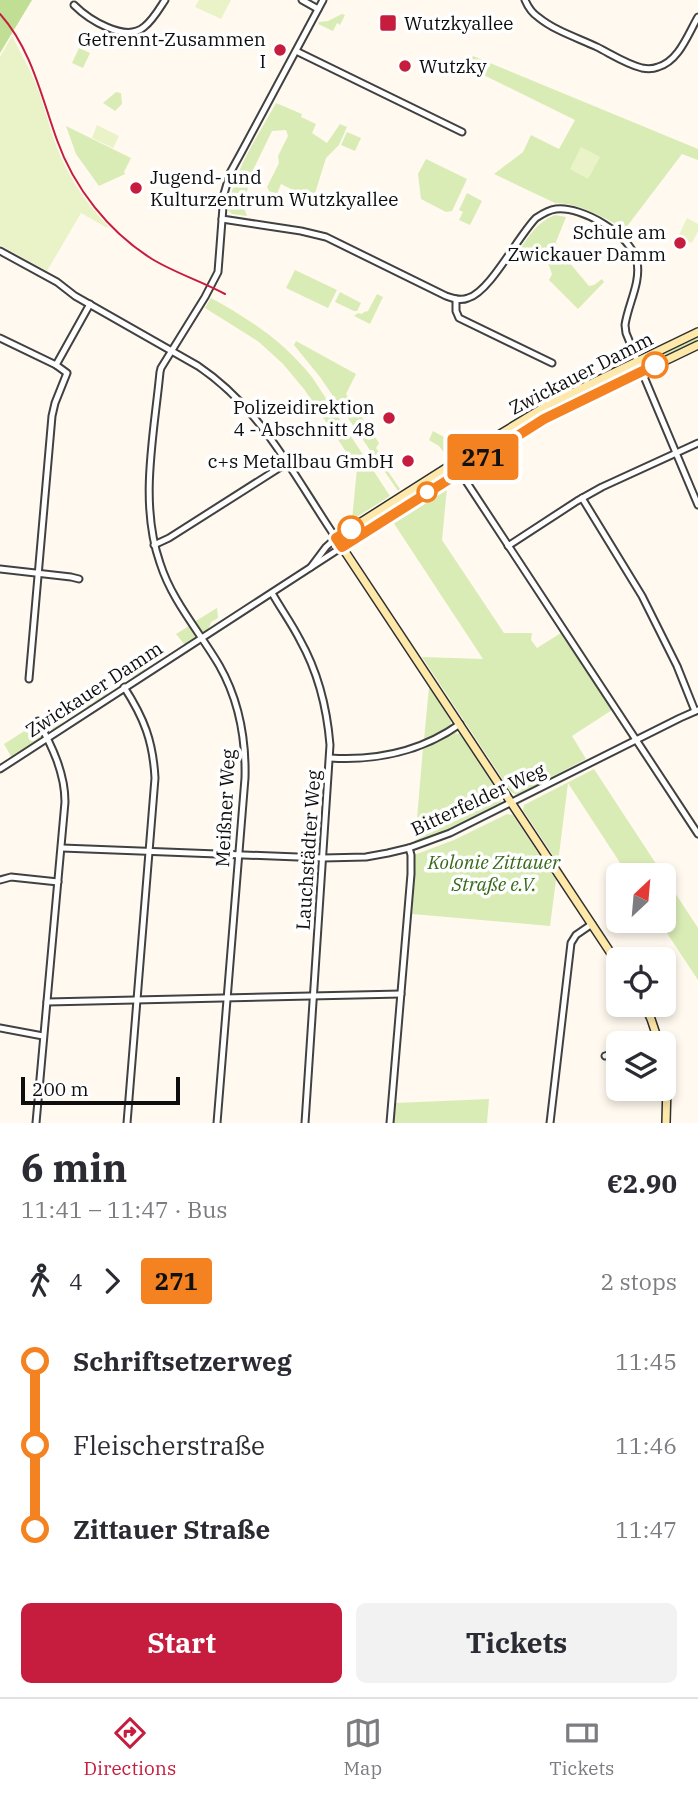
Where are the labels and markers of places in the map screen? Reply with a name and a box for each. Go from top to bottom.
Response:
place label: Wutzkyallee [404,11,513,35]
marker: Wutzkyallee [378,13,398,33]
place label: Getrennt-Zusammen I [78,27,266,73]
marker: Getrennt-Zusammen I [272,42,288,58]
place label: Wutzky [419,54,487,78]
marker: Wutzky [397,58,413,74]
place label: Jugend- und Kulturzentrum Wutzkyallee [150,165,398,211]
marker: Jugend- und Kulturzentrum Wutzkyallee [128,180,144,196]
place label: Schule am Zwickauer Damm [508,220,666,266]
marker: Schule am Zwickauer Damm [672,235,688,251]
unlabelled marker [642,352,668,378]
place label: Polizeidirektion 4 - Abschnitt 48 [233,395,375,441]
marker: Polizeidirektion 4 - Abschnitt 48 [381,410,397,426]
place label: c+s Metallbau GmbH [208,449,394,473]
marker: c+s Metallbau GmbH [400,453,416,469]
unlabelled marker [417,482,437,502]
unlabelled marker [338,516,364,542]

